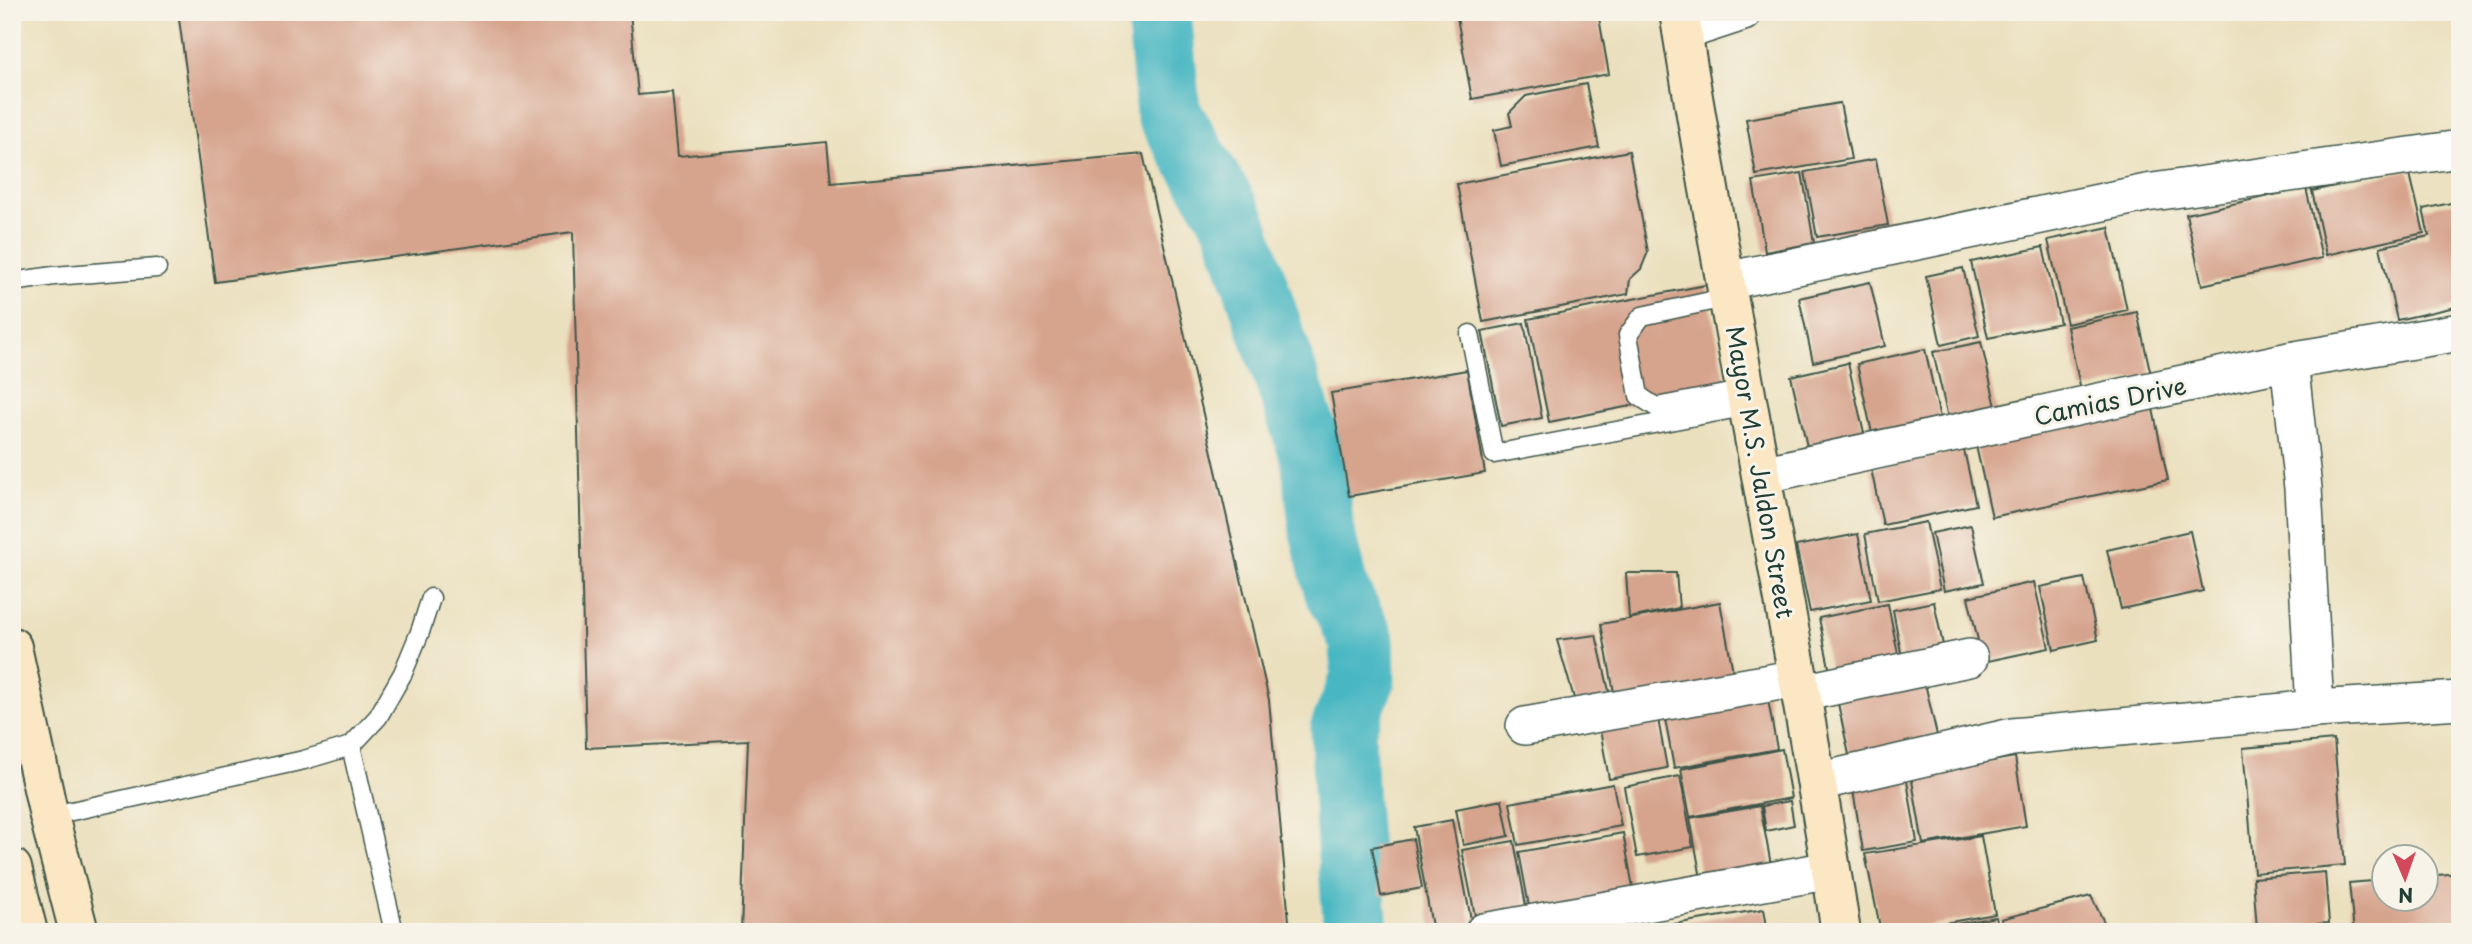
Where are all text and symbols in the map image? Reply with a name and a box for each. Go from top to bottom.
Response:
street label: Mayor M.S. Jaldon Street [1718,323,1804,621]
street label: Camias Drive [2031,366,2189,434]
north arrow [2370,842,2440,912]
text: N [2398,882,2414,910]

